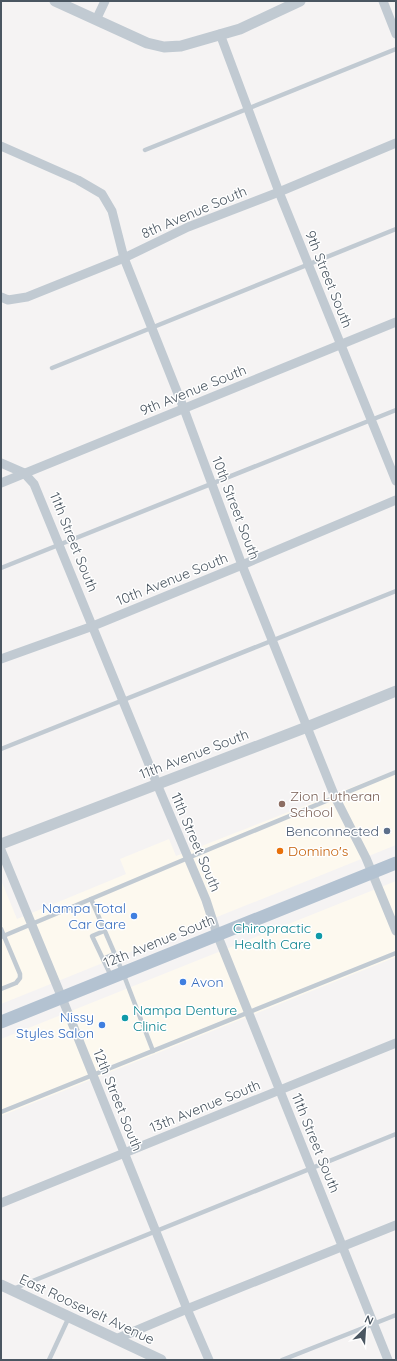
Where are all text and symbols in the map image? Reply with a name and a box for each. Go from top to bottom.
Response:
street label: 8th Avenue South [139,182,249,242]
street label: 9th Street South [301,228,357,330]
street label: 9th Avenue South [137,360,249,420]
street label: 10th Street South [208,454,264,562]
street label: 11th Street South [46,490,102,594]
street label: 10th Avenue South [114,548,230,610]
street label: 11th Avenue South [137,725,251,783]
place label: Zion Lutheran School [290,787,380,821]
street label: 11th Street South [167,790,225,894]
marker: Zion Lutheran School [277,799,287,809]
place label: Benconnected [286,822,379,840]
marker: Benconnected [382,826,392,836]
place label: Domino's [288,842,348,860]
marker: Domino's [275,846,285,856]
place label: Nampa Total Car Care [42,899,126,933]
street label: 12th Avenue South [101,911,217,971]
marker: Nampa Total Car Care [129,911,139,921]
place label: Chiropractic Health Care [233,919,311,953]
marker: Chiropractic Health Care [314,931,324,941]
place label: Avon [191,973,224,991]
marker: Avon [178,977,188,987]
place label: Nampa Denture Clinic [133,1001,237,1035]
place label: Nissy Styles Salon [16,1008,94,1042]
marker: Nampa Denture Clinic [120,1013,130,1023]
marker: Nissy Styles Salon [97,1020,107,1030]
street label: 12th Street South [89,1046,147,1154]
street label: 13th Avenue South [147,1076,263,1136]
street label: 11th Street South [288,1091,344,1195]
street label: East Roosevelt Avenue [17,1270,158,1348]
north arrow [345,1309,385,1349]
text: N [363,1312,376,1328]

